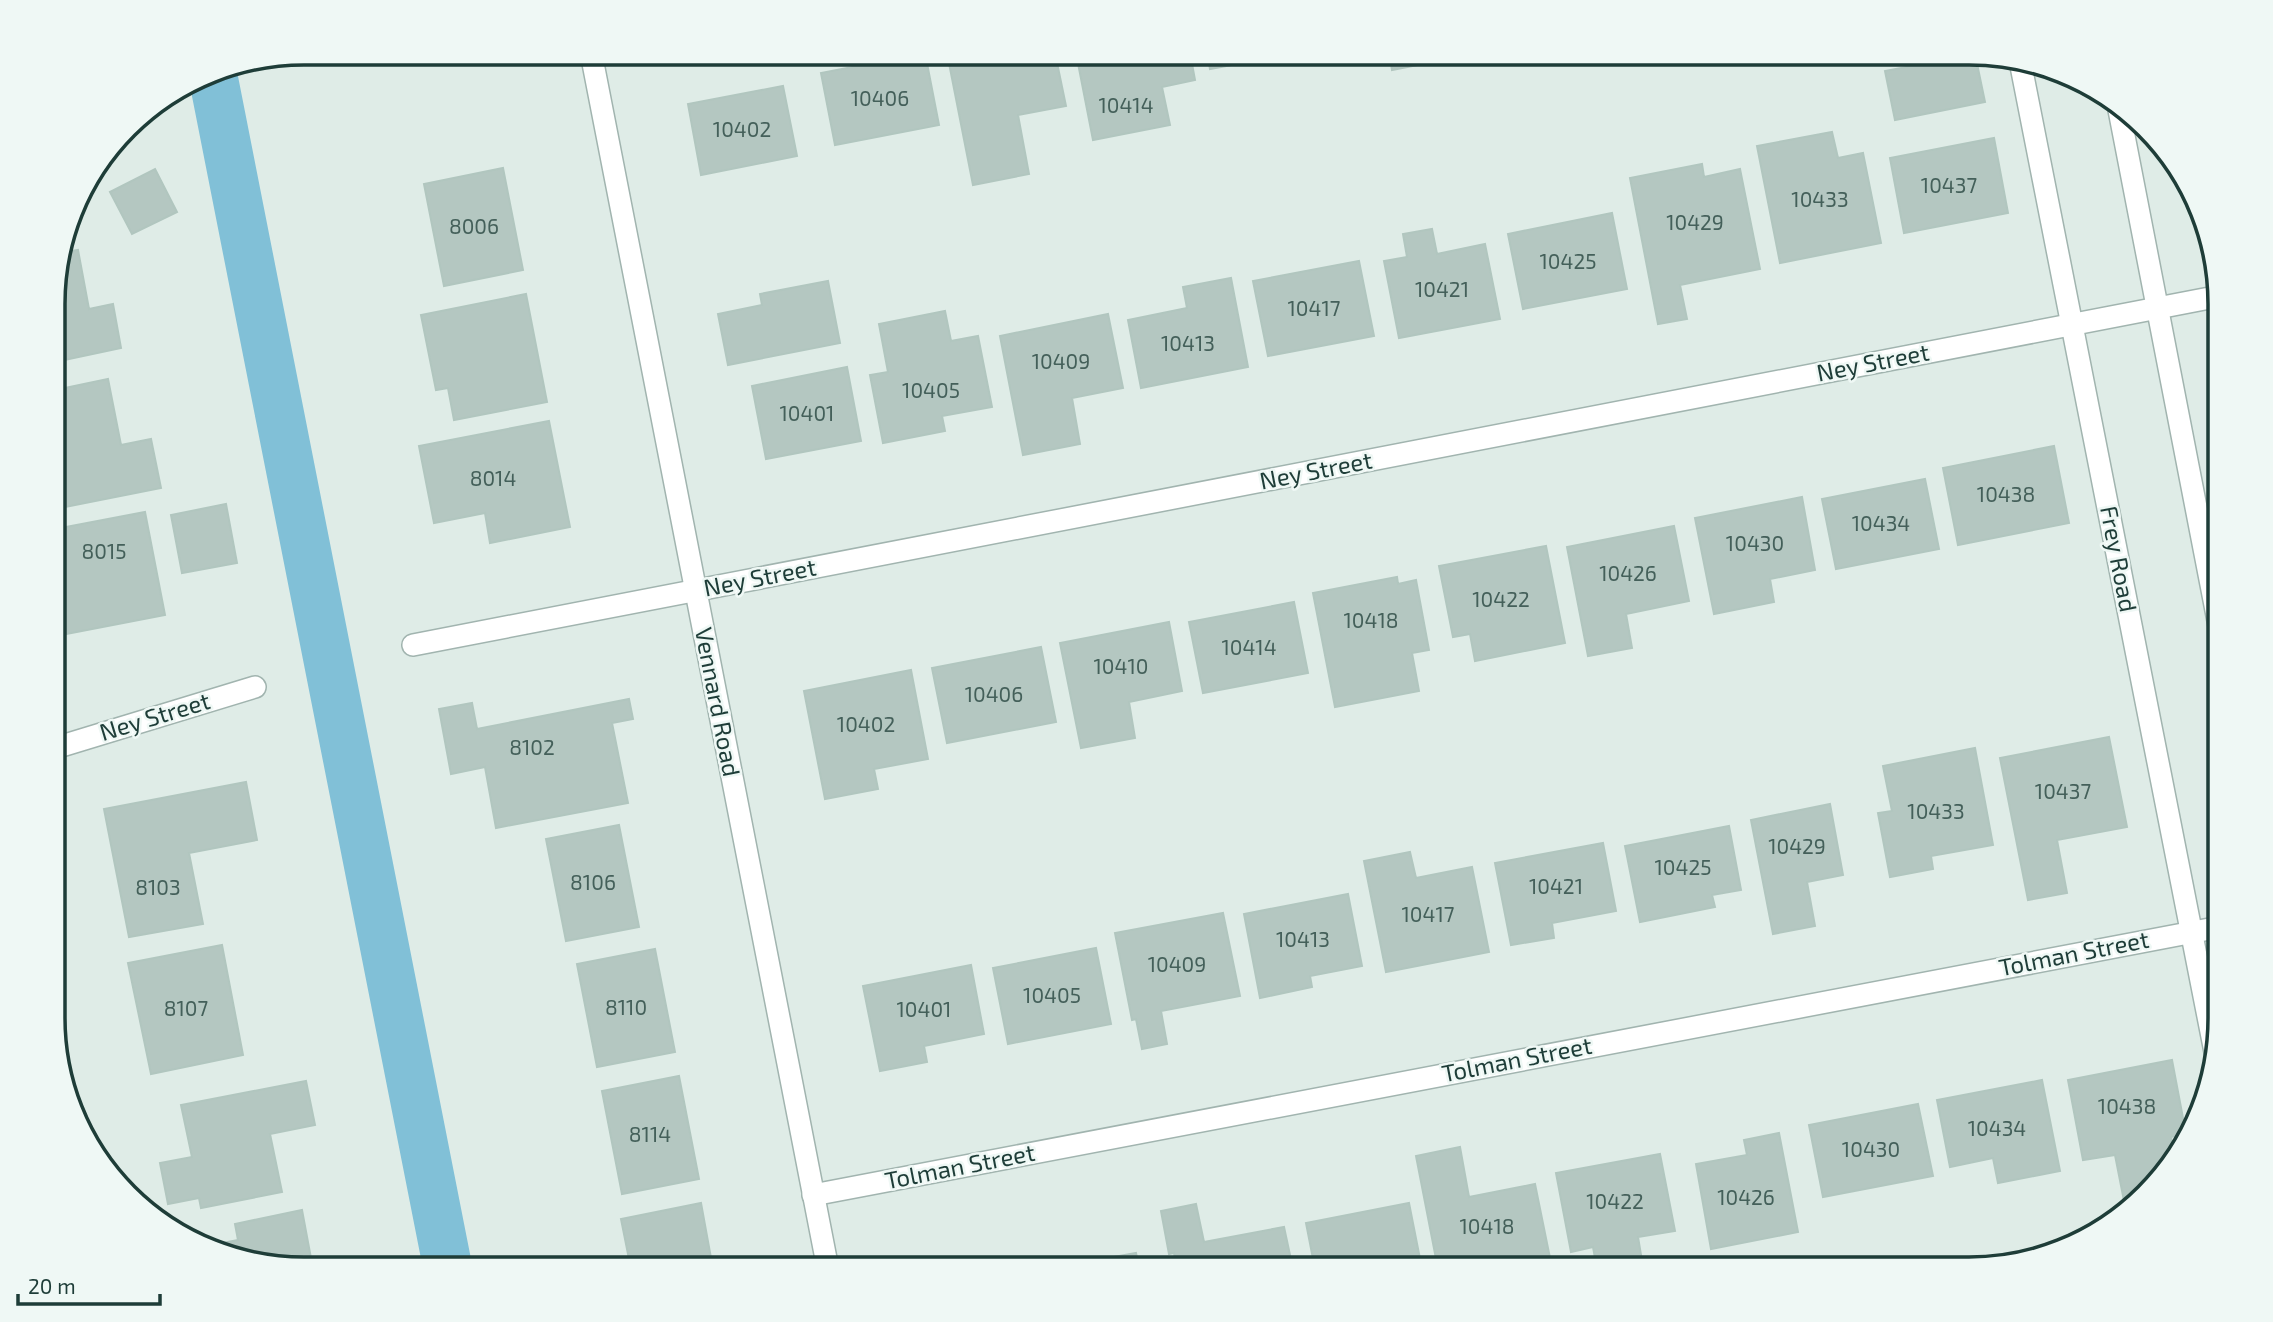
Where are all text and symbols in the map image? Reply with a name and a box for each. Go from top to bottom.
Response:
house number: 10406 [851,85,909,110]
house number: 10414 [1098,92,1154,117]
house number: 10402 [713,116,771,141]
house number: 10437 [1921,172,1977,197]
house number: 10433 [1791,186,1849,211]
house number: 10429 [1666,209,1724,234]
house number: 8006 [449,213,499,238]
house number: 10425 [1540,248,1597,273]
house number: 10421 [1415,276,1469,301]
house number: 10417 [1287,295,1341,320]
house number: 10413 [1161,330,1215,355]
street label: Ney Street [1814,336,1931,387]
house number: 10409 [1032,348,1090,373]
house number: 10405 [902,377,960,402]
house number: 10401 [780,400,834,425]
street label: Ney Street [1257,444,1374,495]
house number: 8014 [470,465,516,490]
house number: 10438 [1977,481,2035,506]
street label: Frey Road [2095,503,2144,614]
house number: 10434 [1852,510,1910,535]
house number: 10430 [1726,530,1784,555]
house number: 8015 [81,538,127,563]
street label: Ney Street [701,551,818,602]
house number: 10426 [1599,560,1657,585]
house number: 10422 [1472,586,1530,611]
house number: 10418 [1343,607,1399,632]
street label: Vennard Road [690,625,747,779]
house number: 10414 [1221,634,1277,659]
house number: 10410 [1094,653,1148,678]
house number: 10406 [965,681,1023,706]
street label: Ney Street [96,685,213,746]
house number: 10402 [837,711,895,736]
house number: 8102 [509,734,555,759]
house number: 10437 [2035,778,2091,803]
house number: 10433 [1907,798,1965,823]
house number: 10429 [1768,833,1826,858]
house number: 10425 [1655,854,1712,879]
house number: 8106 [570,869,616,894]
house number: 10421 [1529,873,1583,898]
house number: 8103 [135,874,181,899]
house number: 10417 [1401,901,1455,926]
street label: Tolman Street [1996,924,2151,981]
house number: 10413 [1276,926,1330,951]
house number: 10409 [1148,951,1206,976]
house number: 10405 [1023,982,1081,1007]
house number: 8110 [605,994,647,1019]
house number: 8107 [164,995,209,1020]
house number: 10401 [897,996,951,1021]
street label: Tolman Street [1439,1030,1594,1087]
house number: 10438 [2098,1093,2156,1118]
house number: 10434 [1968,1115,2026,1140]
house number: 8114 [629,1121,671,1146]
house number: 10430 [1842,1136,1900,1161]
street label: Tolman Street [882,1137,1037,1194]
house number: 10426 [1717,1184,1775,1209]
house number: 10422 [1586,1188,1644,1213]
house number: 10418 [1459,1213,1515,1238]
scale bar [18,1262,159,1306]
text: 20 m [28,1273,76,1298]

